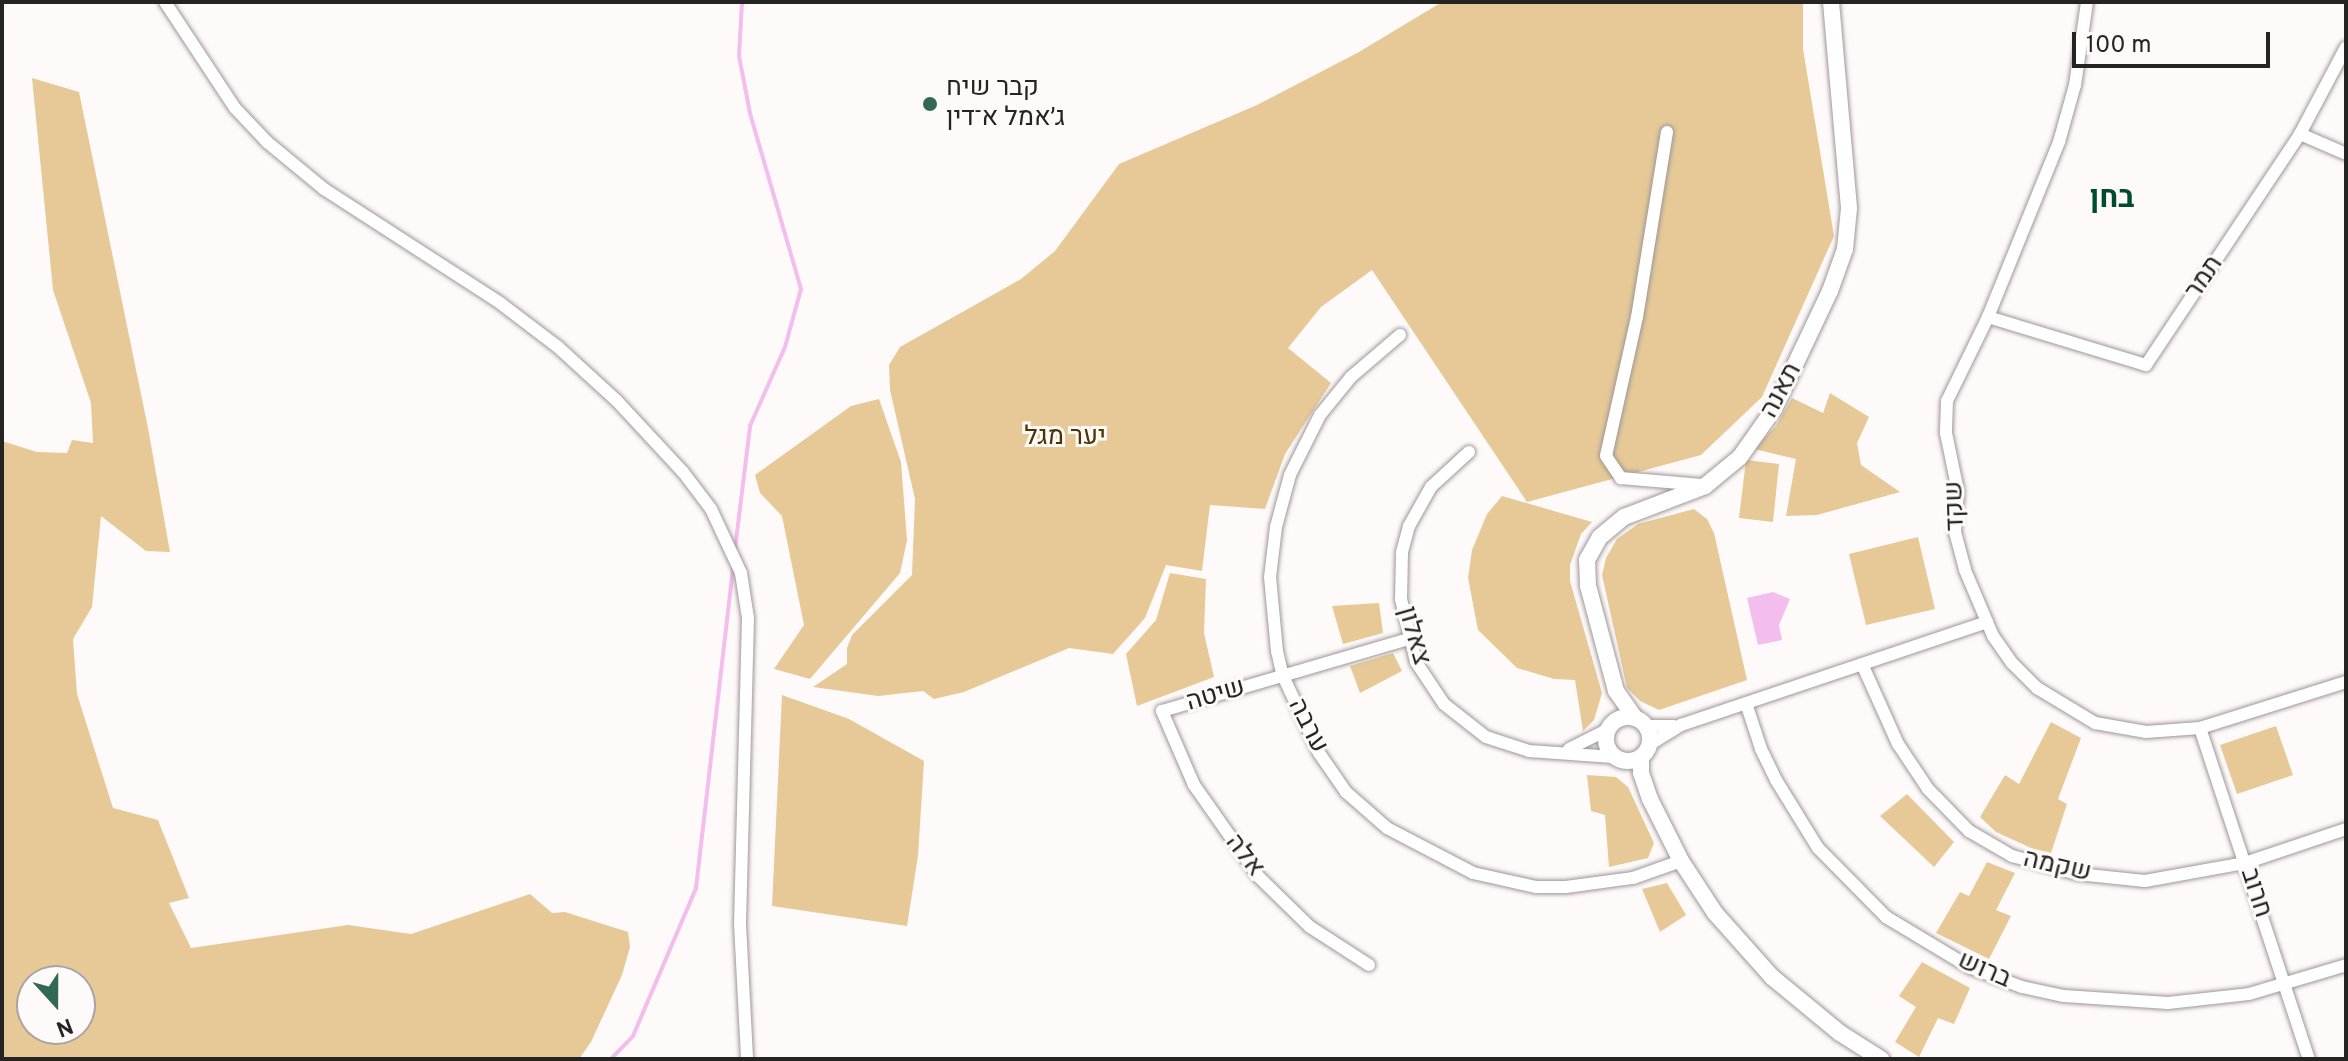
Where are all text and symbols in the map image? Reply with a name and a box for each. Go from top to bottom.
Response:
scale bar [2076,16,2274,66]
text: 100 m [2086,31,2152,61]
place label: קבר שיח ג׳אמל א־דין [946,73,1065,134]
marker: קבר שיח ג׳אמל א־דין [921,95,939,113]
district label: בחן [2090,182,2134,218]
street label: תמר [2179,250,2231,306]
street label: תאנה [1755,358,1809,424]
park label: יער מגל [1024,422,1106,454]
street label: שקד [1940,480,1972,532]
street label: צאלון [1390,603,1436,669]
street label: שיטה [1183,673,1249,719]
street label: ערבה [1280,694,1334,758]
street label: אלה [1218,829,1270,883]
street label: שקמה [2020,844,2094,890]
street label: חרוב [2232,864,2278,922]
street label: ברוש [1953,946,2015,996]
north arrow [16,965,96,1045]
text: N [52,1011,76,1041]

